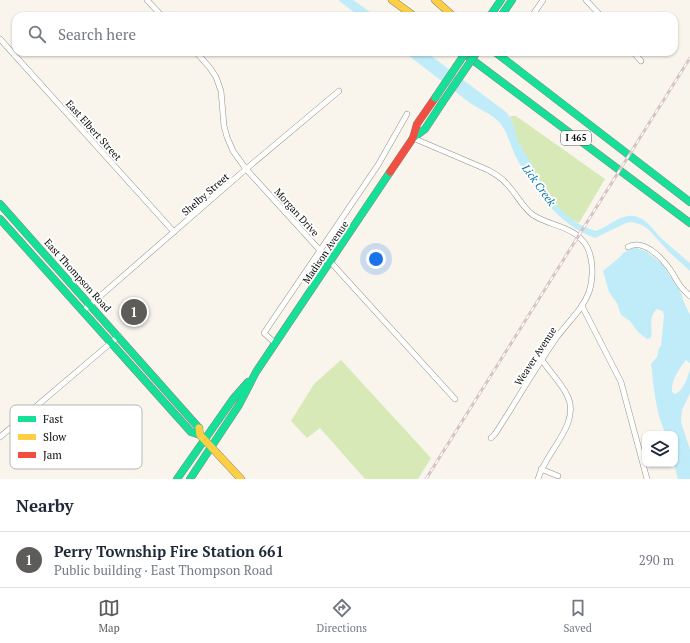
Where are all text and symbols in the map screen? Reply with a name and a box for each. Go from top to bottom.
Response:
search box [12,12,678,56]
icon: search [26,23,48,45]
text: Search here [58,24,136,44]
street label: East Elbert Street [63,97,125,164]
road number: I 465 [561,131,591,145]
water label: Lick Creek [519,161,559,209]
street label: Shelby Street [179,170,232,219]
street label: Morgan Drive [272,185,322,239]
street label: Madison Avenue [300,218,351,286]
street label: East Thompson Road [41,236,114,315]
your location [366,249,386,269]
pin: 1 [121,297,147,327]
street label: Weaver Avenue [512,324,559,388]
legend [10,405,142,469]
text: Fast [43,412,63,426]
text: Slow [43,430,67,444]
map controls [642,431,678,467]
button: layers [642,431,678,467]
text: Jam [43,448,62,462]
text: Nearby [16,494,74,517]
text: Perry Township Fire Station 661 [54,541,284,561]
text: 1 [25,551,33,569]
text: 290 m [639,551,674,569]
text: Public building · East Thompson Road [54,561,273,579]
tab: Map [98,597,120,635]
tab: Directions [316,597,367,635]
tab: Saved [563,597,592,635]

